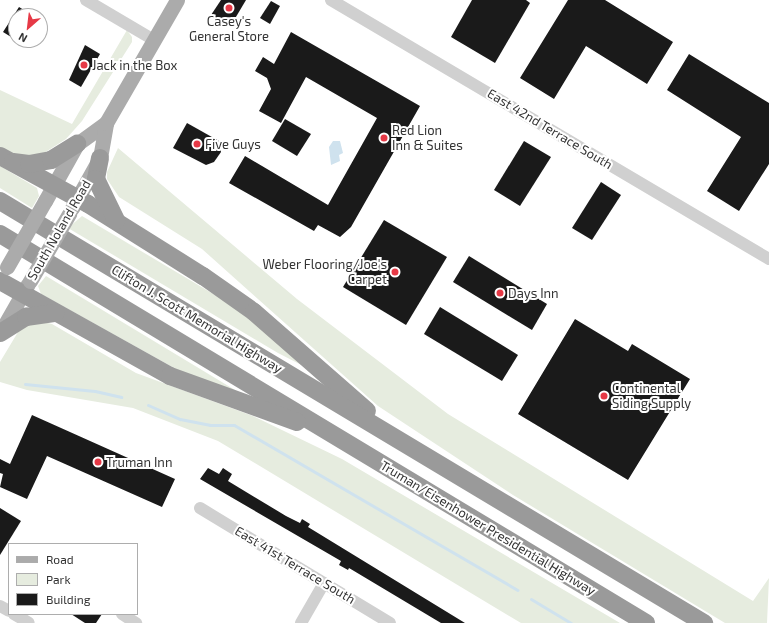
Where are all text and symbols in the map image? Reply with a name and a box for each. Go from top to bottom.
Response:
marker: Casey's General Store [224,3,234,13]
north arrow [8,8,48,48]
place label: Casey's General Store [189,14,269,45]
text: N [16,31,29,46]
place label: Jack in the Box [92,57,178,73]
marker: Jack in the Box [79,60,89,70]
street label: East 42nd Terrace South [485,85,615,173]
place label: Red Lion Inn & Suites [392,123,463,154]
marker: Red Lion Inn & Suites [379,133,389,143]
place label: Five Guys [205,136,261,152]
marker: Five Guys [192,139,202,149]
street label: South Noland Road [24,177,94,283]
place label: Weber Flooring/Joe's Carpet [262,257,387,288]
street label: Clifton J. Scott Memorial Highway [108,262,286,376]
marker: Weber Flooring/Joe's Carpet [390,267,400,277]
place label: Days Inn [508,285,559,301]
marker: Days Inn [495,288,505,298]
place label: Continental Siding Supply [612,381,691,412]
marker: Continental Siding Supply [599,391,609,401]
place label: Truman Inn [106,454,172,470]
marker: Truman Inn [93,457,103,467]
street label: Truman/Eisenhower Presidential Highway [377,457,599,599]
street label: East 41st Terrace South [232,523,358,607]
legend [8,543,138,615]
text: Road [46,552,74,566]
text: Park [46,572,71,586]
text: Building [46,592,90,606]

